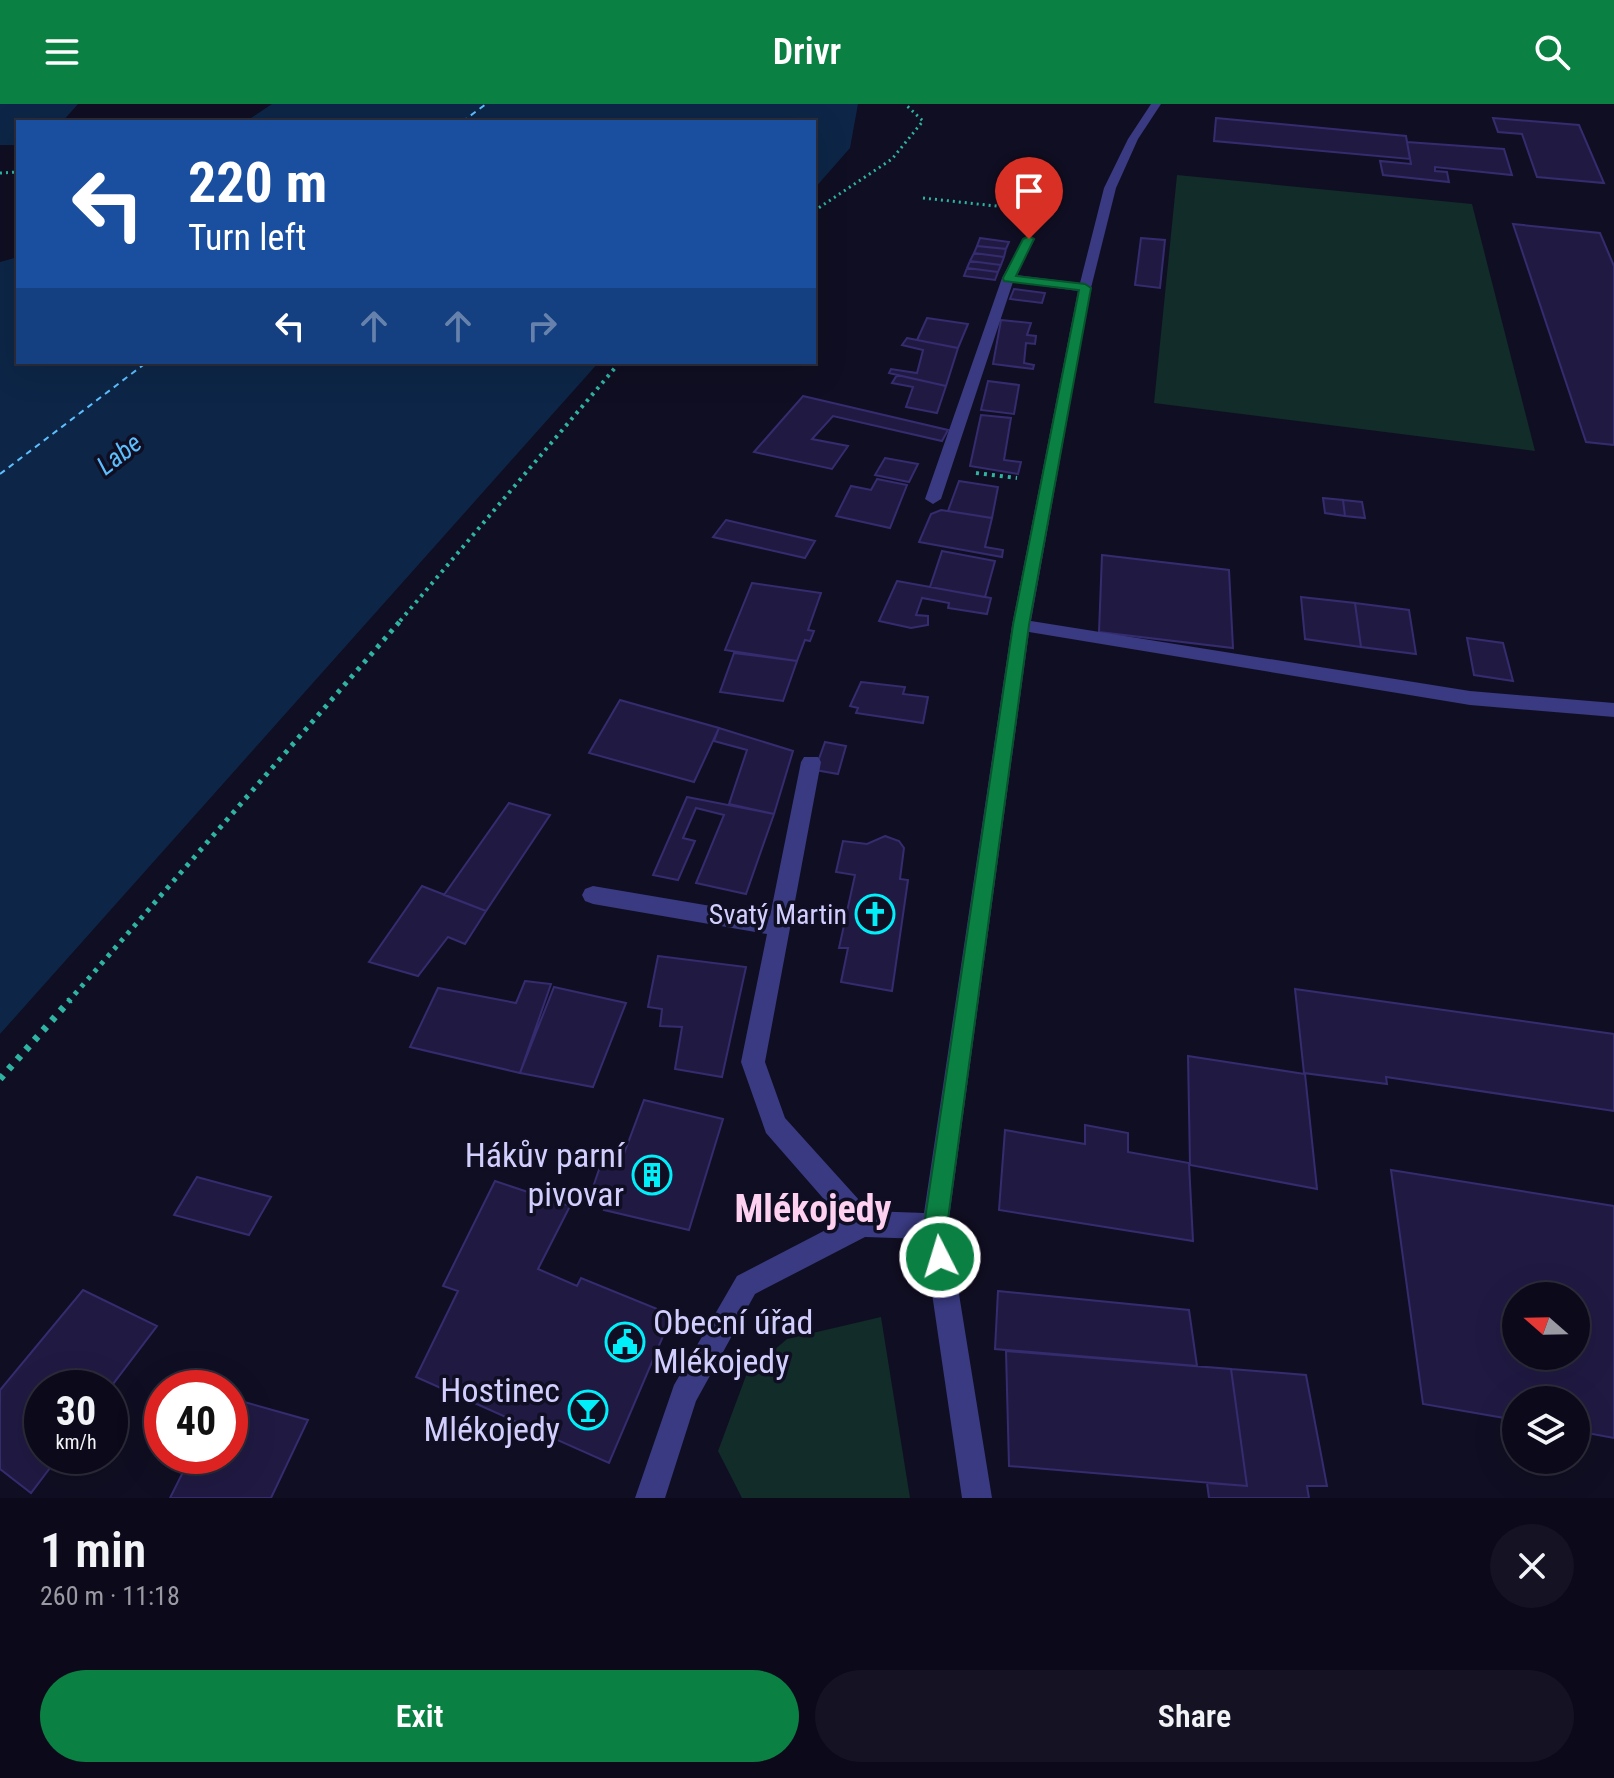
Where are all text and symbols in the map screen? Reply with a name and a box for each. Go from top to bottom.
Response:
icon: menu [40,30,84,74]
icon: search [1530,30,1574,74]
text: Drivr [773,31,841,73]
text: 220 m [188,150,327,216]
icon: left [56,152,160,256]
pin [995,157,1063,239]
icon: arrive [1007,169,1051,213]
text: Turn left [188,217,306,259]
icon: left [268,304,312,348]
icon: ahead [352,304,396,348]
icon: ahead [436,304,480,348]
icon: right [520,304,564,348]
water label: Labe [91,427,147,481]
church icon: Svatý Martin [854,893,896,935]
place label: Svatý Martin [709,898,847,931]
place label: Hákův parní pivovar [465,1135,626,1214]
building icon: Hákův parní pivovar [631,1154,673,1196]
district label: Mlékojedy [735,1187,892,1231]
position arrow [898,1215,982,1299]
north arrow [1502,1282,1590,1370]
map controls [1502,1282,1590,1474]
place label: Obecní úřad Mlékojedy [653,1302,813,1381]
public building icon: Obecní úřad Mlékojedy [604,1321,646,1363]
speed limit sign: 40 [144,1370,248,1474]
place label: Hostinec Mlékojedy [424,1370,560,1449]
button: layers [1502,1386,1590,1474]
text: 30 [56,1388,96,1435]
bar icon: Hostinec Mlékojedy [567,1389,609,1431]
text: km/h [55,1430,97,1454]
text: 1 min [40,1522,146,1579]
button: close [1490,1524,1574,1608]
text: 260 m · 11:18 [40,1581,180,1611]
button: Exit [40,1670,799,1762]
button: Share [815,1670,1574,1762]

